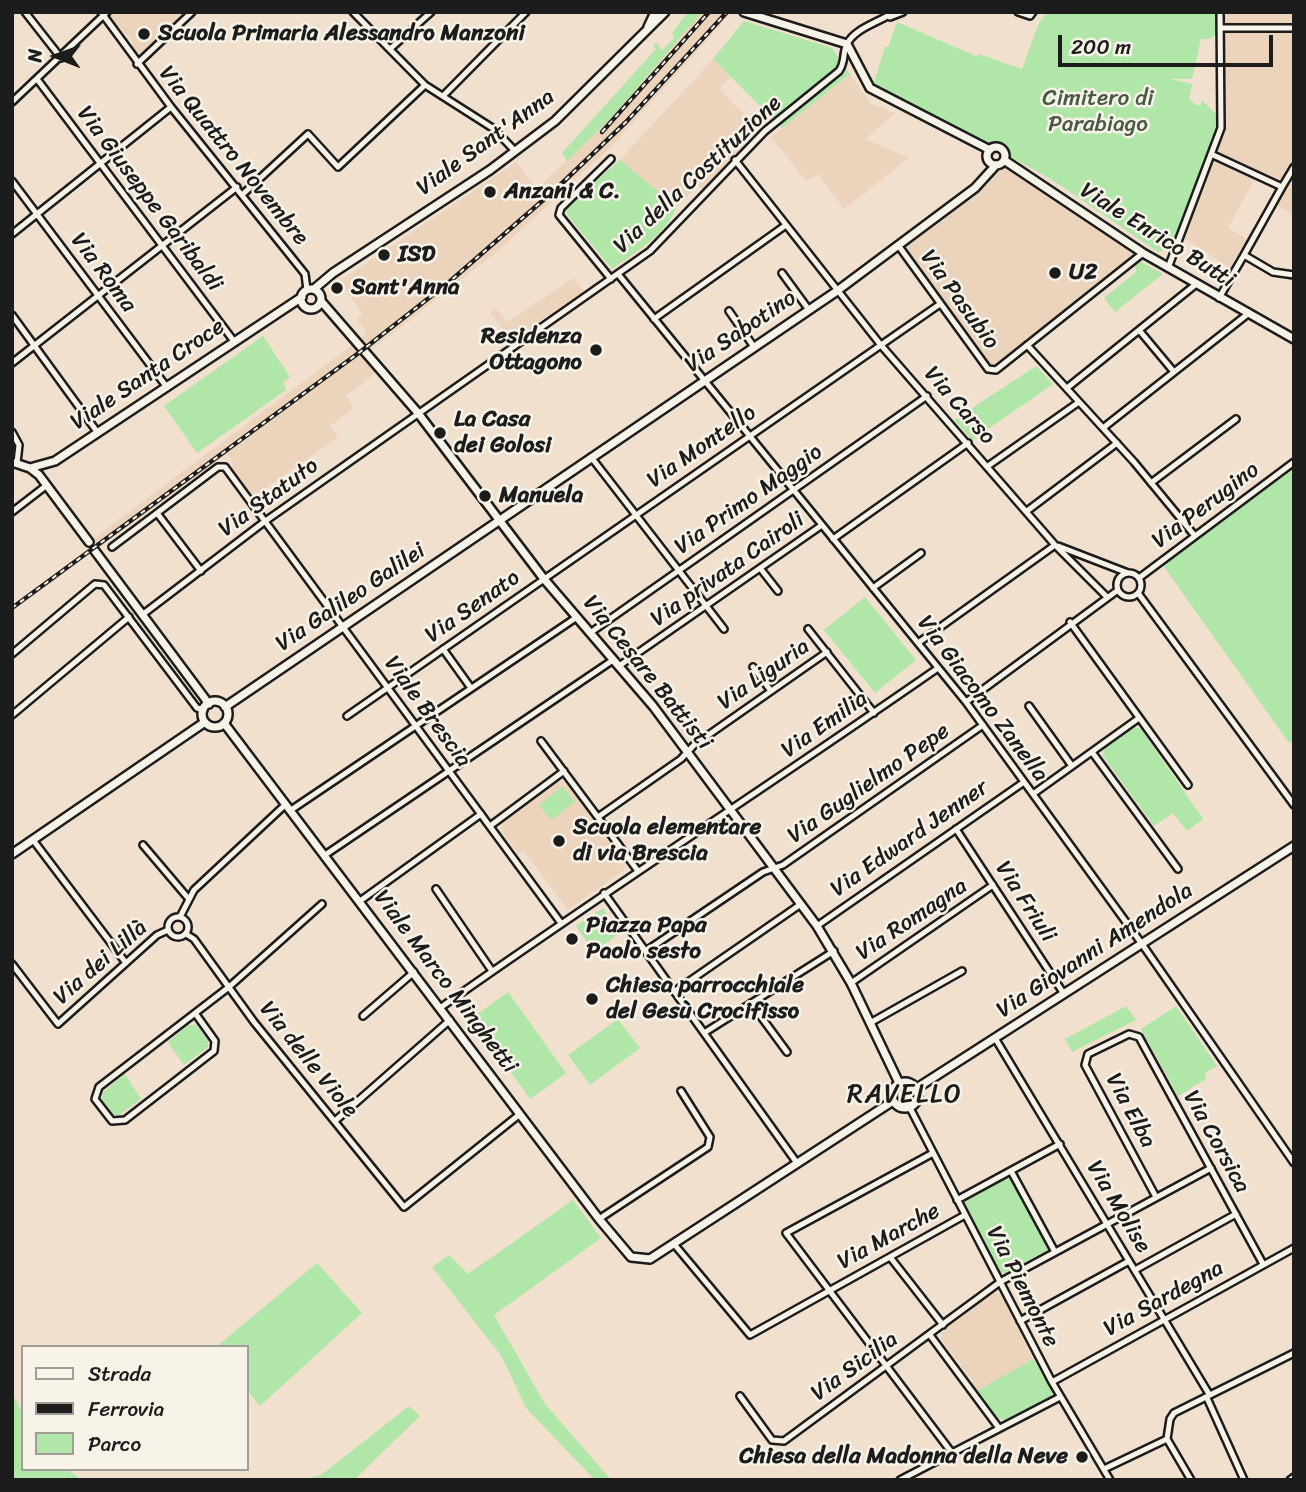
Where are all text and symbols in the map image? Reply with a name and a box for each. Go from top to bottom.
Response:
place label: Scuola Primaria Alessandro Manzoni [158,20,525,48]
north arrow [21,21,91,91]
scale bar [1061,21,1276,65]
marker: Scuola Primaria Alessandro Manzoni [136,26,152,42]
text: 200 m [1071,28,1131,66]
text: N [18,49,51,63]
street label: Via Quattro Novembre [152,61,314,251]
street label: Viale Sant'Anna [412,84,560,202]
park label: Cimitero di Parabiago [1042,85,1154,139]
street label: Via della Costituzione [608,90,788,260]
street label: Via Giuseppe Garibaldi [70,101,228,297]
street label: Viale Enrico Butti [1074,177,1240,295]
place label: Anzani & C. [504,178,621,206]
marker: Anzani & C. [482,184,498,200]
street label: Via Roma [64,228,142,318]
place label: ISD [398,241,435,269]
street label: Via Pasubio [914,245,1004,355]
marker: ISD [376,247,392,263]
place label: U2 [1069,259,1097,287]
marker: U2 [1047,265,1063,281]
place label: Sant'Anna [351,274,460,302]
marker: Sant'Anna [329,280,345,296]
street label: Via Sabotino [680,285,802,379]
street label: Viale Santa Croce [66,313,230,437]
place label: Residenza Ottagono [481,323,582,377]
marker: Residenza Ottagono [588,342,604,358]
street label: Via Carso [917,361,1001,451]
street label: Via Montello [642,399,762,495]
place label: La Casa dei Golosi [454,406,551,460]
marker: La Casa dei Golosi [432,425,448,441]
street label: Via Primo Maggio [670,439,828,561]
street label: Via Statuto [214,453,324,543]
street label: Via Perugino [1147,457,1265,555]
place label: Manuela [499,482,583,510]
marker: Manuela [477,488,493,504]
street label: Via privata Cairoli [646,507,810,633]
street label: Via Galileo Galilei [271,538,431,658]
street label: Via Senato [420,564,526,650]
street label: Via Cesare Battisti [576,590,718,756]
street label: Via Giacomo Zanella [911,610,1053,788]
street label: Via Liguria [713,633,815,717]
street label: Viale Brescia [377,651,477,773]
street label: Via Emilia [777,685,873,765]
street label: Via Guglielmo Pepe [783,718,955,850]
street label: Via Edward Jenner [826,774,994,904]
place label: Scuola elementare di via Brescia [573,814,761,868]
marker: Scuola elementare di via Brescia [551,833,567,849]
street label: Via Friuli [989,856,1061,948]
street label: Via Romagna [851,873,973,967]
street label: Via Giovanni Amendola [992,877,1198,1025]
street label: Viale Marco Minghetti [367,885,523,1079]
place label: Piazza Papa Paolo sesto [586,912,706,966]
street label: Via dei Lillà [48,915,154,1011]
marker: Piazza Papa Paolo sesto [564,931,580,947]
place label: Chiesa parrocchiale del Gesù Crocifisso [606,972,804,1026]
marker: Chiesa parrocchiale del Gesù Crocifisso [584,991,600,1007]
street label: Via delle Viole [253,996,363,1124]
street label: Via Elba [1099,1069,1161,1153]
district label: RAVELLO [847,1079,963,1111]
street label: Via Corsica [1177,1086,1255,1198]
street label: Via Molise [1080,1156,1156,1258]
street label: Via Marche [833,1198,945,1276]
street label: Via Piemonte [980,1222,1064,1352]
street label: Via Sardegna [1099,1255,1229,1343]
street label: Via Sicilia [806,1326,904,1408]
legend [21,1345,248,1471]
text: Strada [88,1355,151,1393]
text: Ferrovia [88,1390,164,1428]
text: Parco [88,1425,141,1463]
place label: Chiesa della Madonna della Neve [739,1443,1068,1471]
marker: Chiesa della Madonna della Neve [1074,1449,1090,1465]

